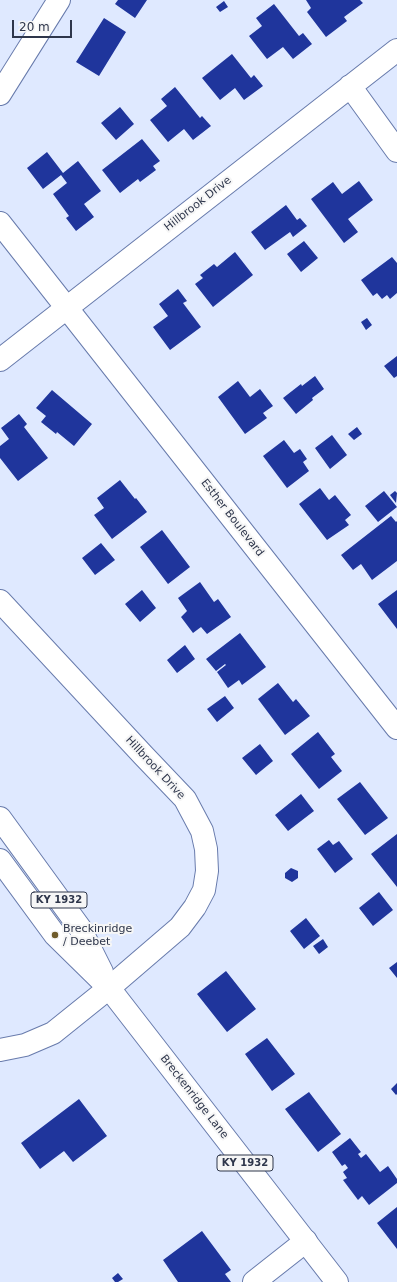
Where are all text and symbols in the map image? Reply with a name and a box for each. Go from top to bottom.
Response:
scale bar [14,12,74,38]
text: 20 m [19,20,50,34]
street label: Hillbrook Drive [162,174,234,234]
street label: Esther Boulevard [198,477,266,559]
street label: Hillbrook Drive [122,734,188,802]
road number: KY 1932 [31,892,87,908]
place label: Breckinridge / Deebet [63,922,132,948]
marker: Breckinridge / Deebet [50,930,60,940]
street label: Breckenridge Lane [157,1052,231,1142]
road number: KY 1932 [217,1155,273,1171]

